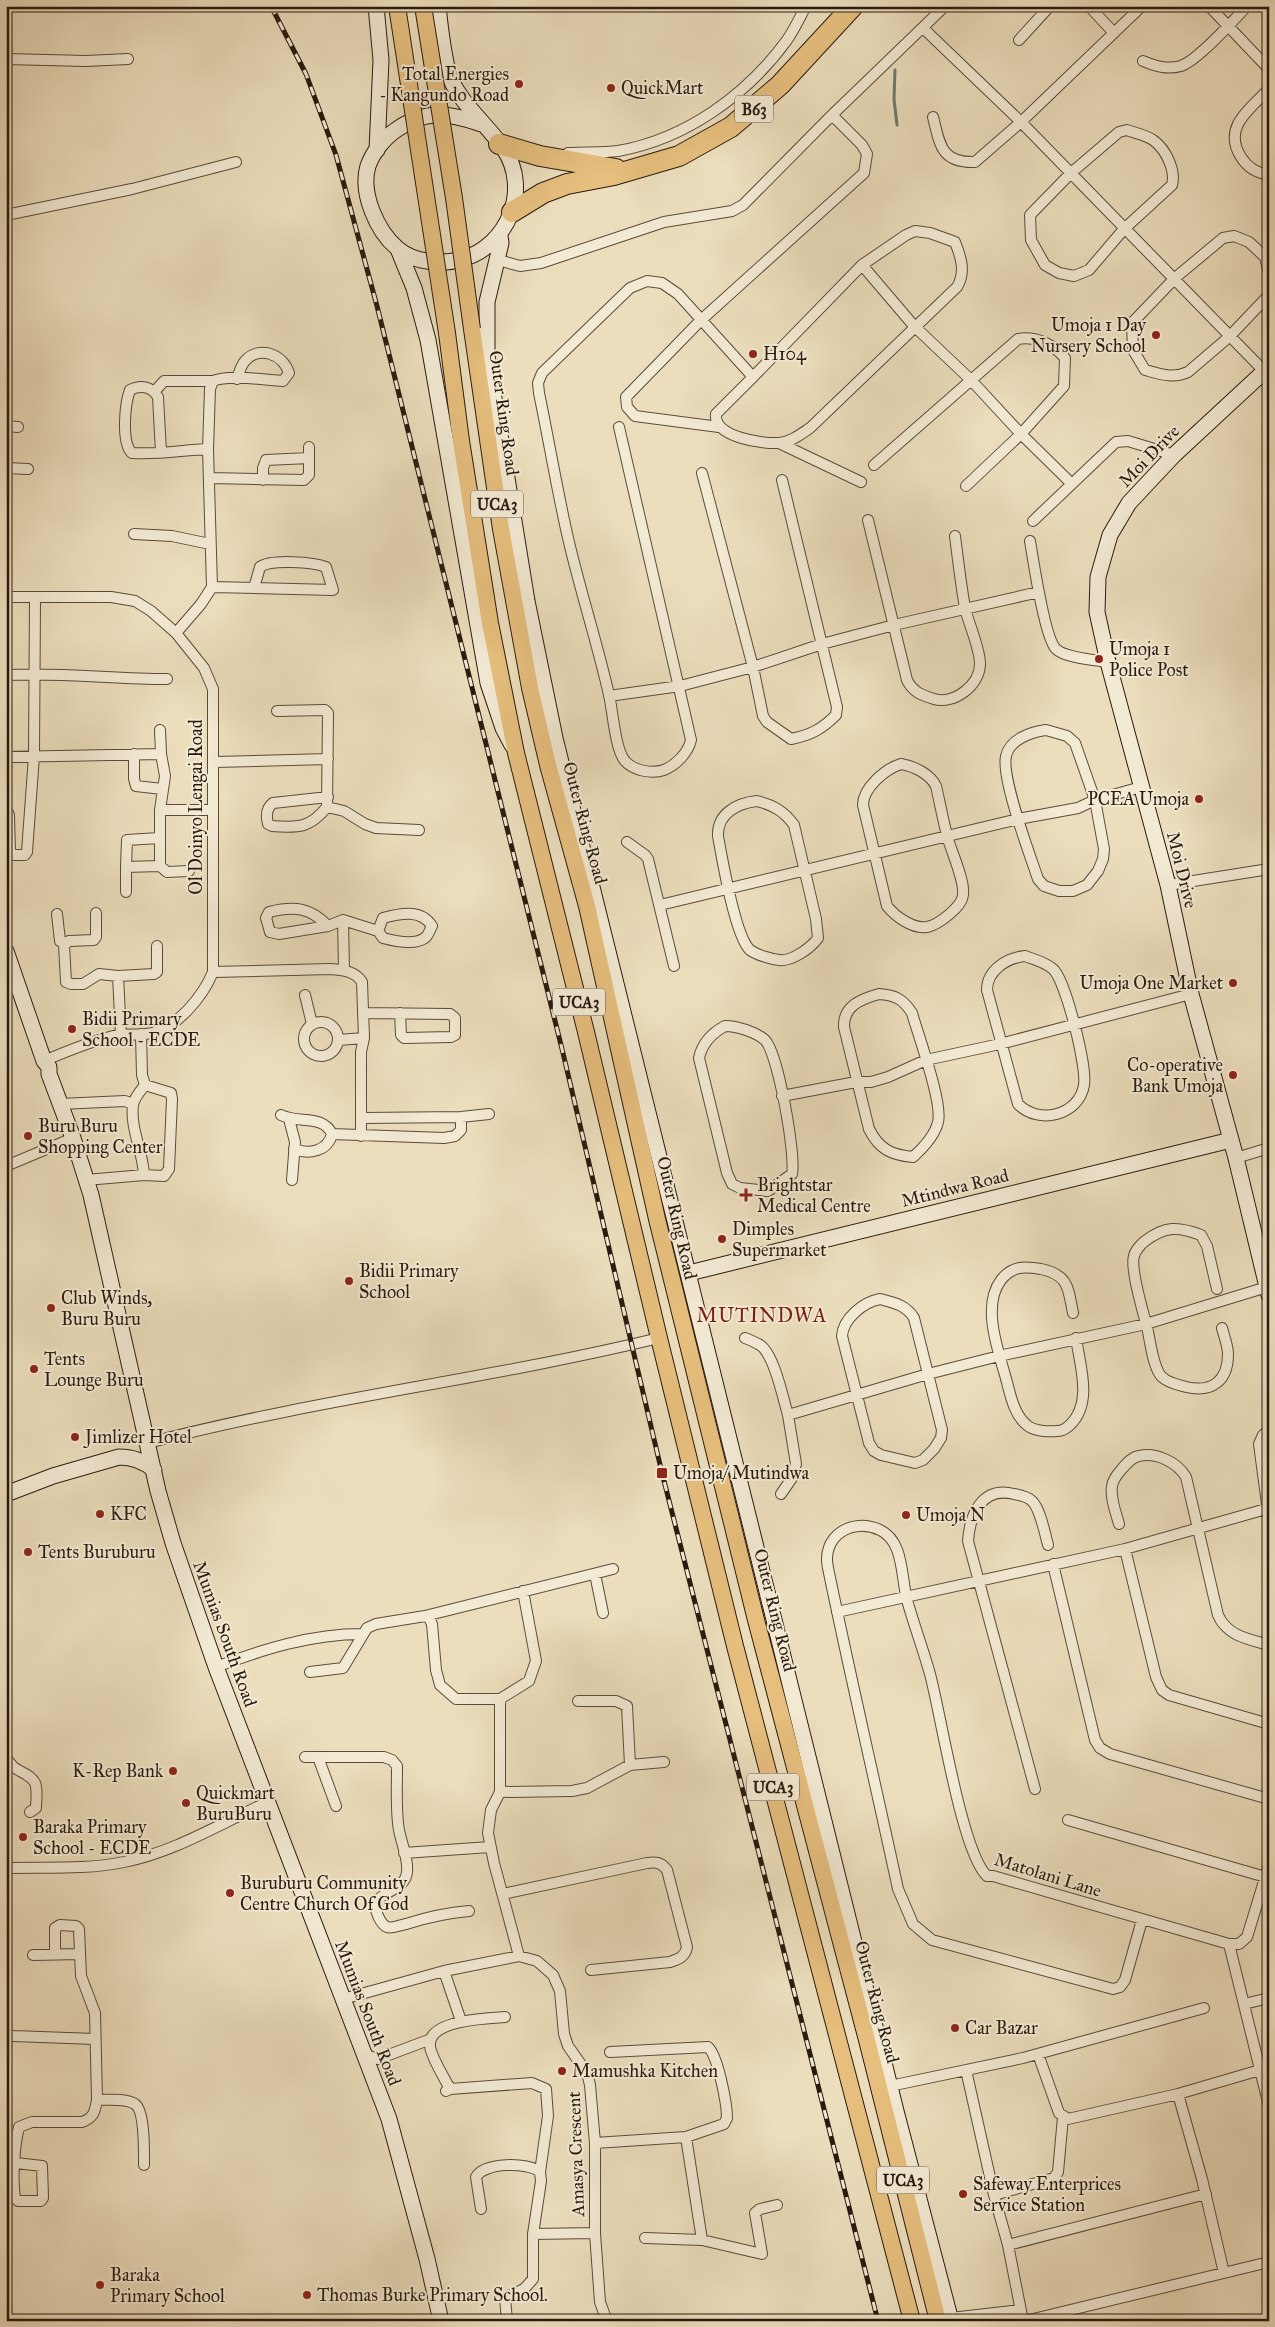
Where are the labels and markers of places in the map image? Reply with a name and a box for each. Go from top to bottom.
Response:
place label: Total Energies - Kangundo Road [379,63,509,107]
place label: QuickMart [621,77,704,99]
marker: Total Energies - Kangundo Road [513,78,525,90]
marker: QuickMart [605,82,617,94]
place label: Umoja 1 Day Nursery School [1030,314,1147,357]
marker: Umoja 1 Day Nursery School [1150,329,1162,341]
place label: H104 [763,343,807,365]
marker: H104 [747,348,759,360]
place label: Umoja 1 Police Post [1109,638,1189,681]
marker: Umoja 1 Police Post [1093,653,1105,665]
place label: PCEA Umoja [1088,788,1189,810]
marker: PCEA Umoja [1193,793,1205,805]
place label: Umoja One Market [1079,972,1224,994]
marker: Umoja One Market [1227,977,1239,989]
place label: Bidii Primary School - ECDE [82,1008,200,1051]
marker: Bidii Primary School - ECDE [66,1023,78,1035]
place label: Co-operative Bank Umoja [1127,1054,1223,1097]
marker: Co-operative Bank Umoja [1227,1069,1239,1081]
place label: Buru Buru Shopping Center [38,1115,163,1159]
marker: Buru Buru Shopping Center [22,1130,34,1142]
place label: Brightstar Medical Centre [757,1174,871,1217]
marker: Brightstar Medical Centre [739,1188,753,1202]
place label: Dimples Supermarket [732,1218,827,1261]
marker: Dimples Supermarket [716,1233,728,1245]
place label: Bidii Primary School [359,1260,459,1303]
marker: Bidii Primary School [343,1275,355,1287]
place label: Club Winds, Buru Buru [61,1287,153,1330]
marker: Club Winds, Buru Buru [45,1302,57,1314]
place label: Tents Lounge Buru [44,1348,144,1392]
marker: Tents Lounge Buru [28,1363,40,1375]
place label: Jimlizer Hotel [83,1426,192,1449]
marker: Jimlizer Hotel [69,1431,81,1443]
place label: Umoja/ Mutindwa [673,1462,809,1484]
marker: Umoja/ Mutindwa [655,1466,669,1480]
place label: KFC [110,1503,147,1525]
place label: Umoja N [916,1504,985,1526]
marker: KFC [94,1508,106,1520]
marker: Umoja N [900,1509,912,1521]
place label: Tents Buruburu [38,1541,156,1563]
marker: Tents Buruburu [22,1546,34,1558]
place label: K-Rep Bank [72,1760,164,1782]
marker: K-Rep Bank [167,1765,179,1777]
place label: Quickmart BuruBuru [196,1782,276,1825]
marker: Quickmart BuruBuru [180,1797,192,1809]
place label: Baraka Primary School - ECDE [33,1816,151,1859]
marker: Baraka Primary School - ECDE [17,1831,29,1843]
place label: Buruburu Community Centre Church Of God [240,1872,409,1915]
marker: Buruburu Community Centre Church Of God [224,1887,236,1899]
place label: Car Bazar [965,2017,1038,2039]
marker: Car Bazar [949,2022,961,2034]
place label: Mamushka Kitchen [572,2060,718,2082]
marker: Mamushka Kitchen [556,2065,568,2077]
place label: Safeway Enterprices Service Station [973,2173,1121,2216]
marker: Safeway Enterprices Service Station [957,2188,969,2200]
place label: Baraka Primary School [110,2264,225,2307]
marker: Baraka Primary School [94,2279,106,2291]
place label: Thomas Burke Primary School. [317,2284,548,2306]
marker: Thomas Burke Primary School. [301,2289,313,2301]

